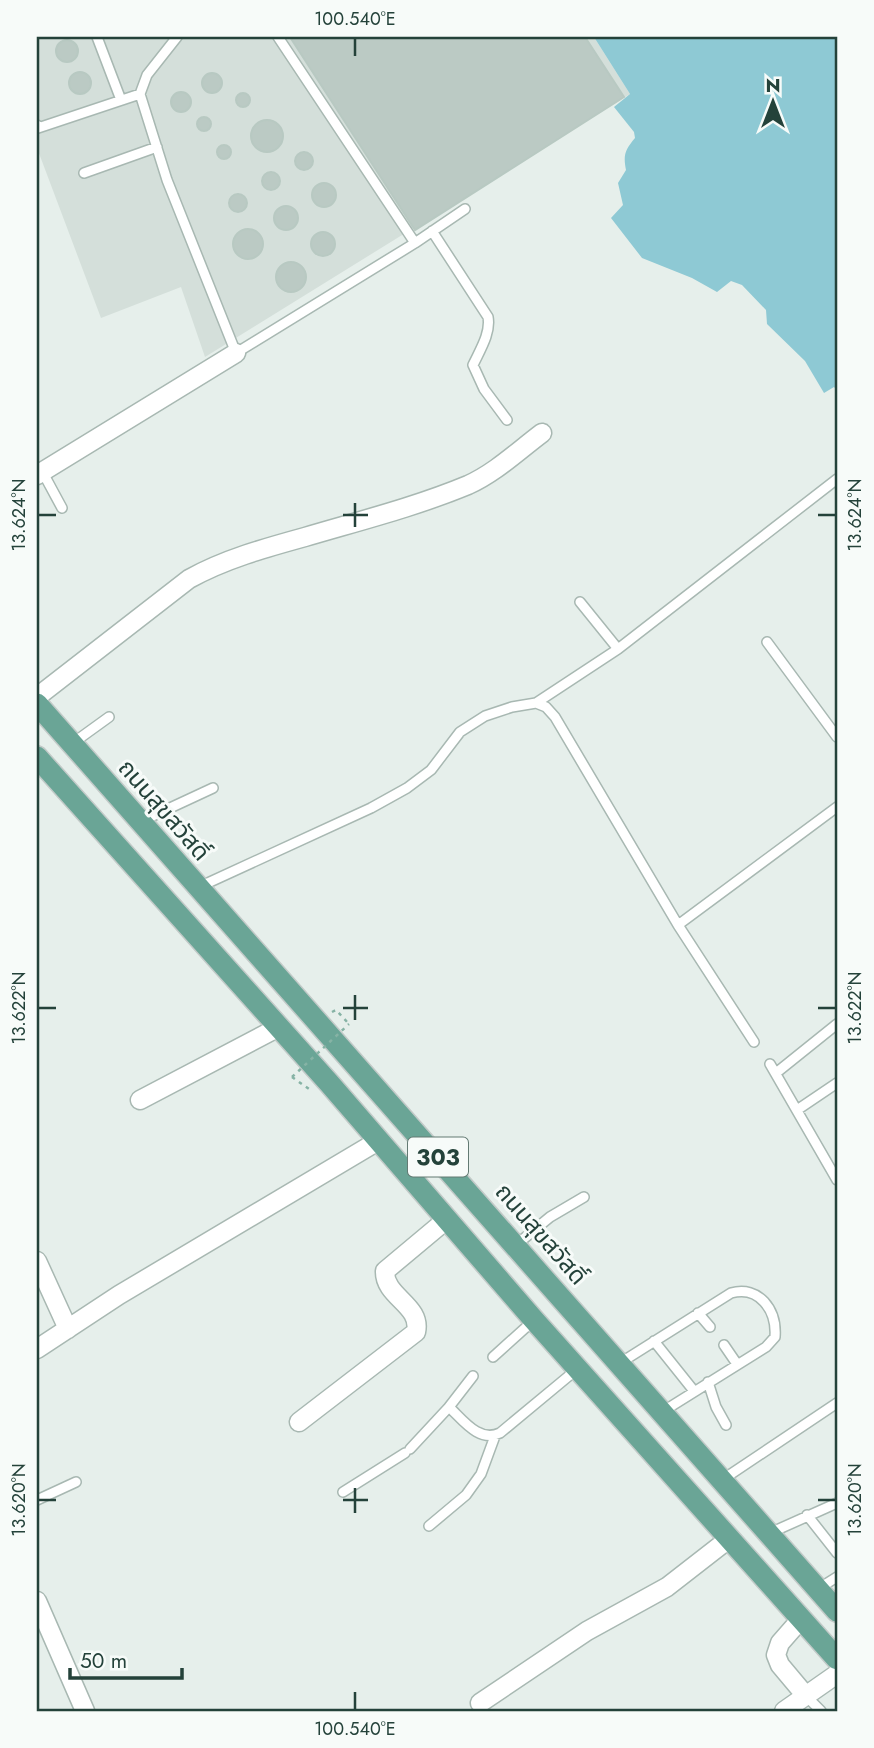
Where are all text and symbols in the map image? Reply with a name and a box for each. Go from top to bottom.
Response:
text: 100.540°E [314,6,396,32]
north arrow [738,66,808,136]
text: N [765,72,781,99]
text: 13.624°N [6,478,32,552]
text: 13.624°N [842,478,868,552]
street label: ถนนสุขสวัสดิ์ [110,751,219,868]
text: 13.622°N [6,972,32,1044]
text: 13.622°N [842,972,868,1044]
road number: 303 [408,1138,468,1176]
street label: ถนนสุขสวัสดิ์ [487,1175,596,1292]
text: 13.620°N [6,1463,32,1537]
text: 13.620°N [842,1463,868,1537]
scale bar [70,1636,182,1680]
text: 50 m [80,1646,127,1676]
text: 100.540°E [314,1716,396,1742]

